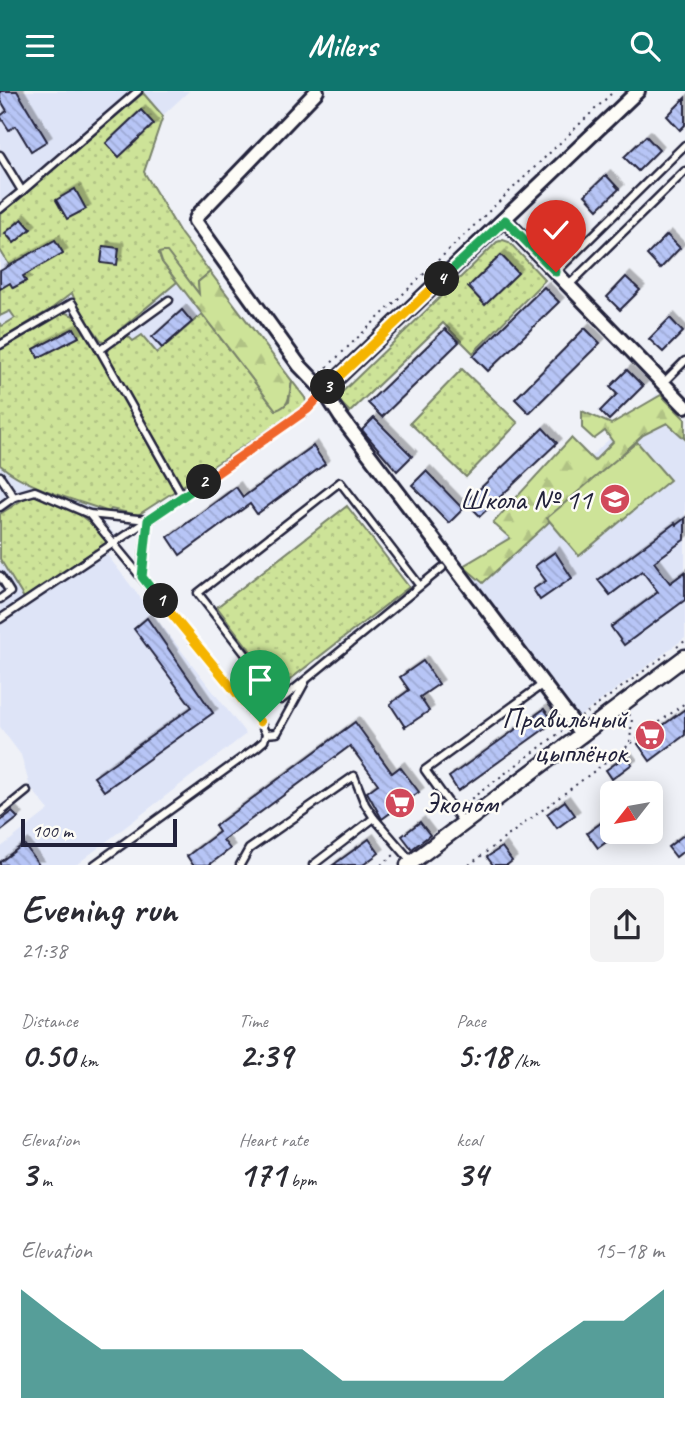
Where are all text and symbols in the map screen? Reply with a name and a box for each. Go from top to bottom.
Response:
text: Milers [308,25,377,66]
icon: menu [21,27,59,65]
icon: search [626,27,664,65]
pin [526,200,586,272]
icon: check [537,211,575,249]
pin: 4 [424,261,460,297]
text: 4 [437,266,446,290]
pin: 3 [310,369,346,405]
text: 3 [323,374,332,398]
pin: 2 [186,465,222,499]
text: 2 [199,469,208,493]
place label: Школа № 11 [460,480,593,518]
school or university icon: Школа № 11 [598,482,632,516]
pin: 1 [144,583,178,619]
text: 1 [156,588,165,612]
pin [230,650,290,722]
icon: arrive [241,661,279,699]
place label: Правильный цыплёнок [502,699,629,771]
supermarket icon: Правильный цыплёнок [633,718,667,752]
north arrow [600,781,663,843]
map controls [600,781,663,844]
place label: Эконом [423,784,500,822]
supermarket icon: Эконом [383,786,417,820]
scale bar [21,816,177,848]
text: 100 m [32,819,73,843]
text: Evening run [21,886,177,933]
button: share [590,888,664,962]
text: 21:38 [21,936,67,965]
text: Distance [21,1009,78,1033]
text: Time [239,1009,268,1033]
text: Pace [456,1009,486,1033]
text: 0.50 [21,1033,75,1078]
text: 2:39 [239,1033,292,1078]
text: 5:18 [456,1033,510,1078]
text: km [75,1049,98,1073]
text: /km [510,1049,539,1073]
text: Elevation [21,1128,79,1152]
text: Heart rate [239,1128,308,1152]
text: kcal [456,1128,481,1152]
text: 3 [21,1152,37,1197]
text: 171 [239,1152,286,1197]
text: 34 [456,1152,488,1197]
text: m [37,1168,52,1192]
text: bpm [286,1168,316,1192]
text: Elevation [21,1236,92,1265]
text: 15–18 m [594,1236,664,1265]

